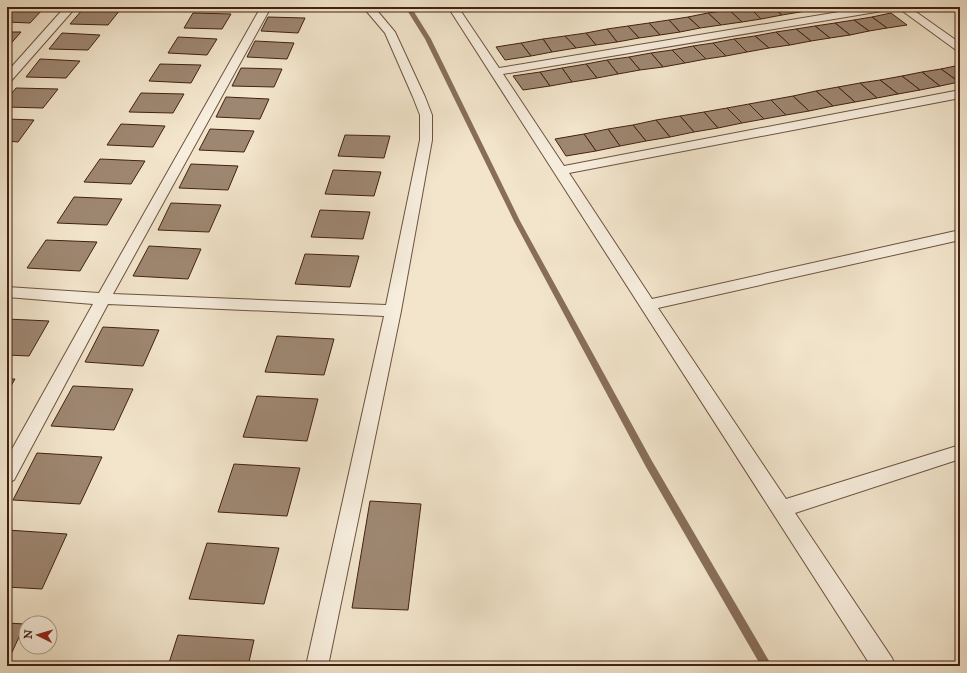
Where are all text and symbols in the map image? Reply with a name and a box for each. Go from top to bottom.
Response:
north arrow [18,615,58,655]
text: N [22,628,35,639]

